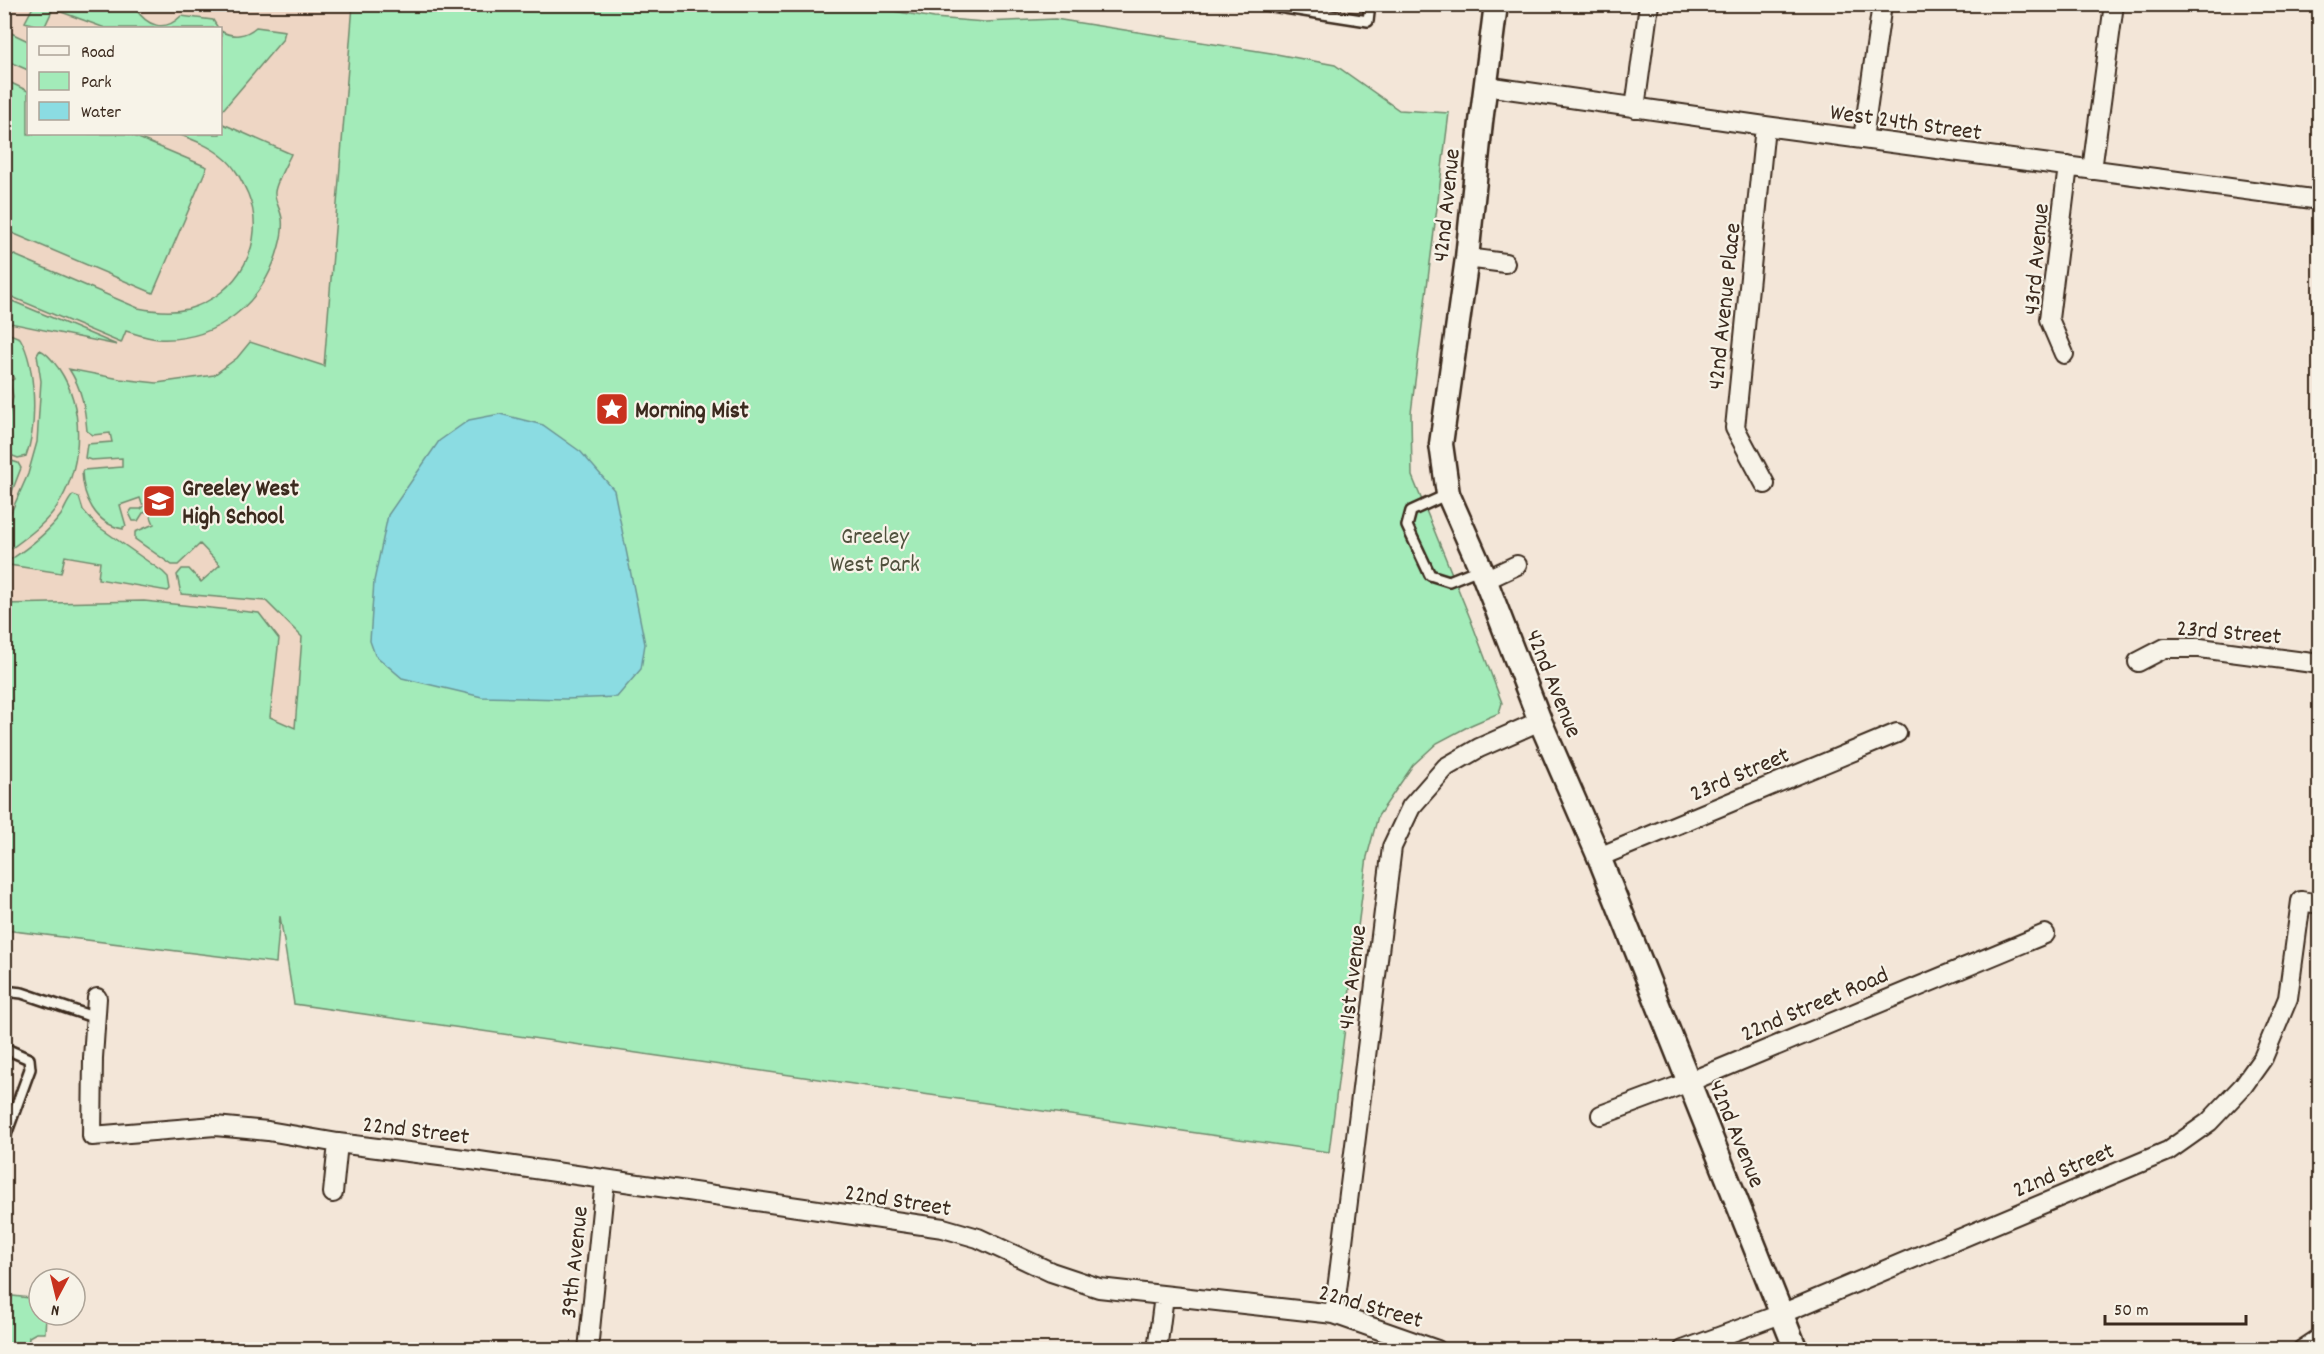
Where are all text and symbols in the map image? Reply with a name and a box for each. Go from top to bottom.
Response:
legend [27,27,222,135]
text: Road [81,41,115,66]
text: Park [81,71,112,96]
street label: West 24th Street [1828,96,1984,151]
text: Water [81,101,121,126]
street label: 42nd Avenue [1425,147,1471,264]
street label: 43rd Avenue [2016,202,2060,316]
street label: 42nd Avenue Place [1700,221,1752,391]
place icon: Morning Mist [594,391,630,427]
place label: Morning Mist [635,395,749,429]
place label: Greeley West High School [182,473,299,535]
school or university icon: Greeley West High School [141,483,177,519]
park label: Greeley West Park [830,521,920,583]
street label: 23rd Street [2175,612,2283,656]
street label: 42nd Avenue [1515,625,1589,743]
street label: 23rd Street [1685,740,1795,812]
street label: 41st Avenue [1331,923,1377,1032]
street label: 22nd Street Road [1736,959,1894,1052]
street label: 42nd Avenue [1698,1075,1772,1193]
street label: 22nd Street [360,1109,471,1155]
street label: 22nd Street [2008,1135,2120,1208]
street label: 22nd Street [842,1177,953,1227]
street label: 39th Avenue [553,1205,599,1320]
north arrow [27,1267,87,1327]
street label: 22nd Street [1314,1277,1426,1339]
scale bar [2105,1288,2246,1326]
text: N [50,1297,61,1321]
text: 50 m [2114,1299,2149,1324]

